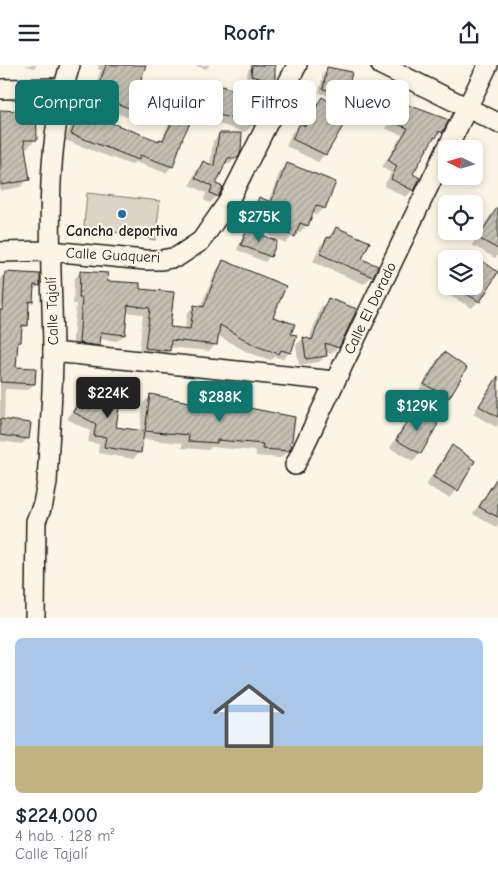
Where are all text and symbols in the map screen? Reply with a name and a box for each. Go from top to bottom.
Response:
icon: menu [15,19,43,47]
icon: share [455,19,483,47]
text: Roofr [223,20,275,46]
chip: Comprar [15,80,119,125]
chip: Alquilar [129,80,223,125]
chip: Filtros [233,80,316,125]
chip: Nuevo [326,80,409,125]
north arrow [438,140,482,185]
map controls [438,140,483,295]
button: locate [438,195,483,240]
pin: $275K [224,201,294,243]
marker: Cancha deportiva [116,208,128,220]
text: $275K [238,208,280,226]
place label: Cancha deportiva [66,222,178,240]
street label: Calle Guaqueri [65,244,161,266]
button: layers [438,250,483,295]
street label: Calle El Dorado [340,259,400,357]
street label: Calle Tajalí [42,276,62,345]
pin: $224K [73,377,143,419]
pin: $288K [185,381,255,423]
text: $224K [87,384,129,402]
text: $288K [199,388,242,406]
pin: $129K [382,389,452,432]
text: $129K [396,397,438,415]
icon: home [204,671,294,761]
text: $224,000 [15,803,98,827]
text: 4 hab. · 128 m² [15,827,115,845]
text: Calle Tajalí [15,845,88,863]

